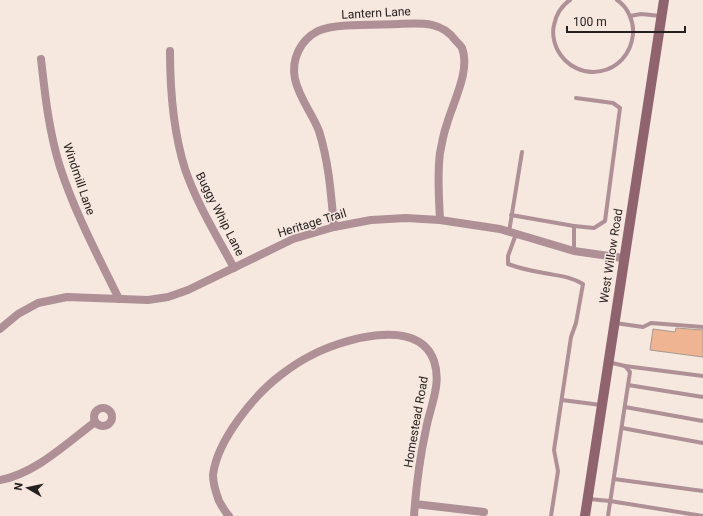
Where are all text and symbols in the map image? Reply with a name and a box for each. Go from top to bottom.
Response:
street label: Lantern Lane [341,4,411,22]
scale bar [567,8,685,34]
text: 100 m [573,15,607,29]
street label: Windmill Lane [60,141,98,217]
street label: Buggy Whip Lane [193,170,247,258]
street label: Heritage Trail [276,206,348,240]
street label: West Willow Road [597,208,625,304]
street label: Homestead Road [401,375,431,469]
north arrow [8,468,48,508]
text: N [12,481,26,491]

